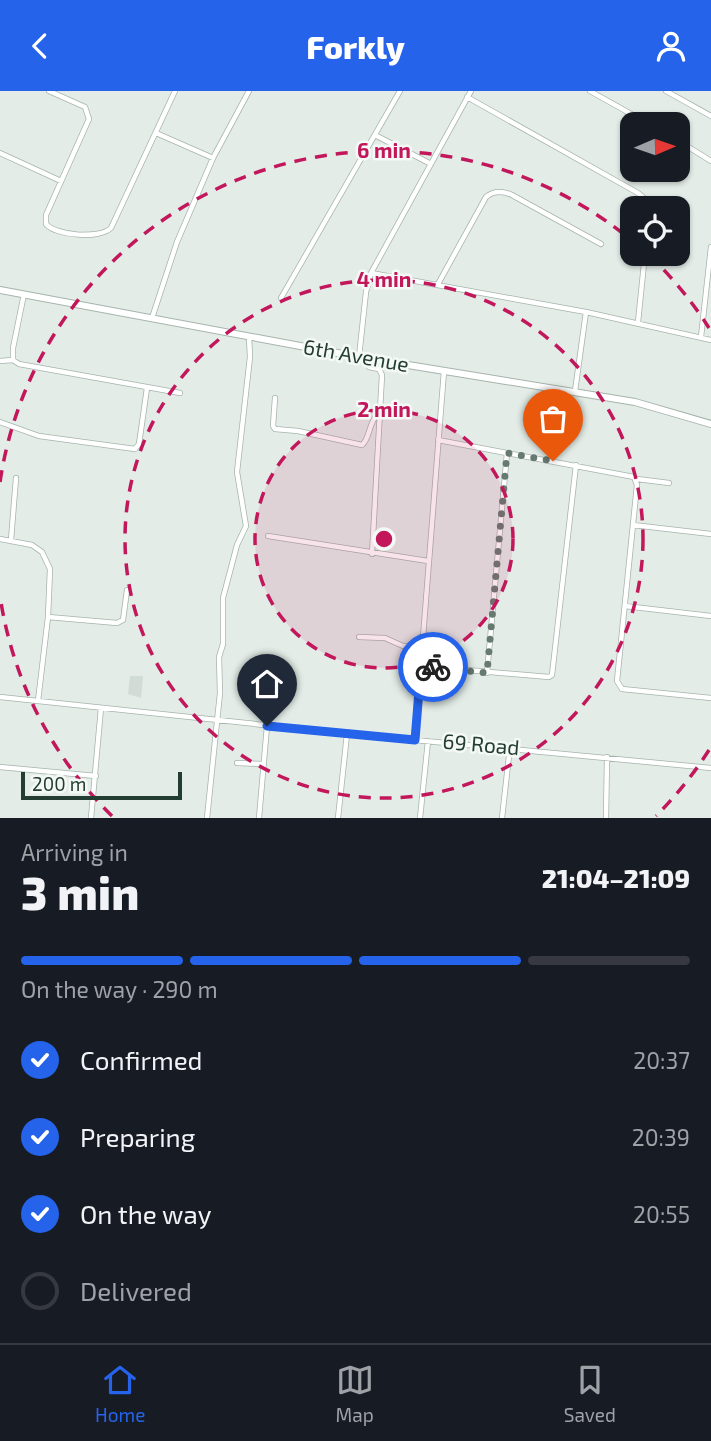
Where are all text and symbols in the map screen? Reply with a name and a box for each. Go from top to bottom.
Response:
icon: back [21,27,59,65]
text: Forkly [306,27,405,65]
icon: person [652,27,690,65]
north arrow [620,112,690,182]
map controls [620,112,690,266]
text: 6 min [357,137,411,162]
button: locate [620,196,690,266]
text: 4 min [357,266,411,291]
street label: 6th Avenue [302,333,411,376]
pin [523,389,583,461]
text: 2 min [357,396,411,421]
icon: bag [534,400,572,438]
centre of rings [372,527,396,551]
courier [398,632,468,702]
icon: bike [414,648,452,686]
pin [237,654,297,726]
icon: home [248,665,286,703]
street label: 69 Road [442,728,521,759]
scale bar [21,769,182,801]
text: 200 m [32,772,86,795]
text: Arriving in [21,838,128,866]
text: 21:04–21:09 [542,862,690,893]
text: 3 min [21,864,139,919]
text: On the way · 290 m [21,975,218,1003]
icon: check [21,1041,59,1079]
text: Confirmed [80,1044,203,1075]
text: 20:37 [633,1046,690,1074]
icon: check [21,1118,59,1156]
text: Preparing [80,1121,195,1152]
text: 20:39 [632,1123,690,1151]
icon: check [21,1195,59,1233]
text: On the way [80,1198,211,1229]
text: 20:55 [633,1200,690,1228]
text: Delivered [80,1275,192,1306]
tab: Home [95,1361,145,1426]
tab: Map [336,1361,374,1426]
tab: Saved [564,1361,616,1426]

